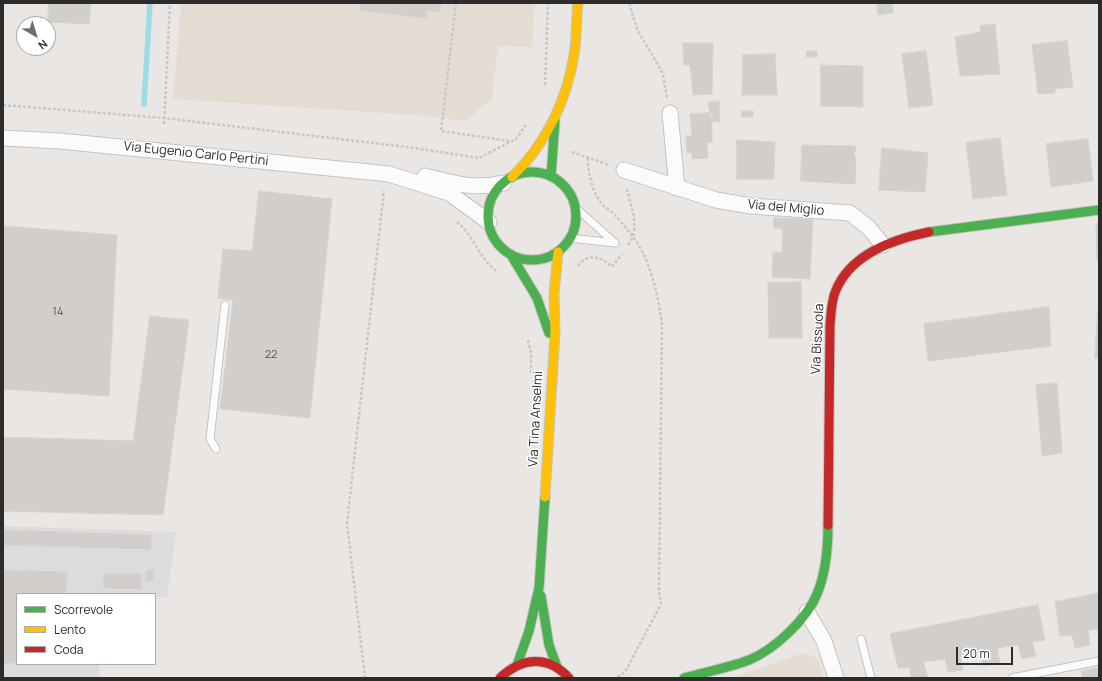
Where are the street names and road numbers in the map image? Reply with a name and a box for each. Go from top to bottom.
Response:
street label: Via Eugenio Carlo Pertini [123,139,269,169]
street label: Via del Miglio [747,197,825,219]
street label: Via Bissuola [808,303,828,375]
street label: Via Tina Anselmi [526,371,546,467]

